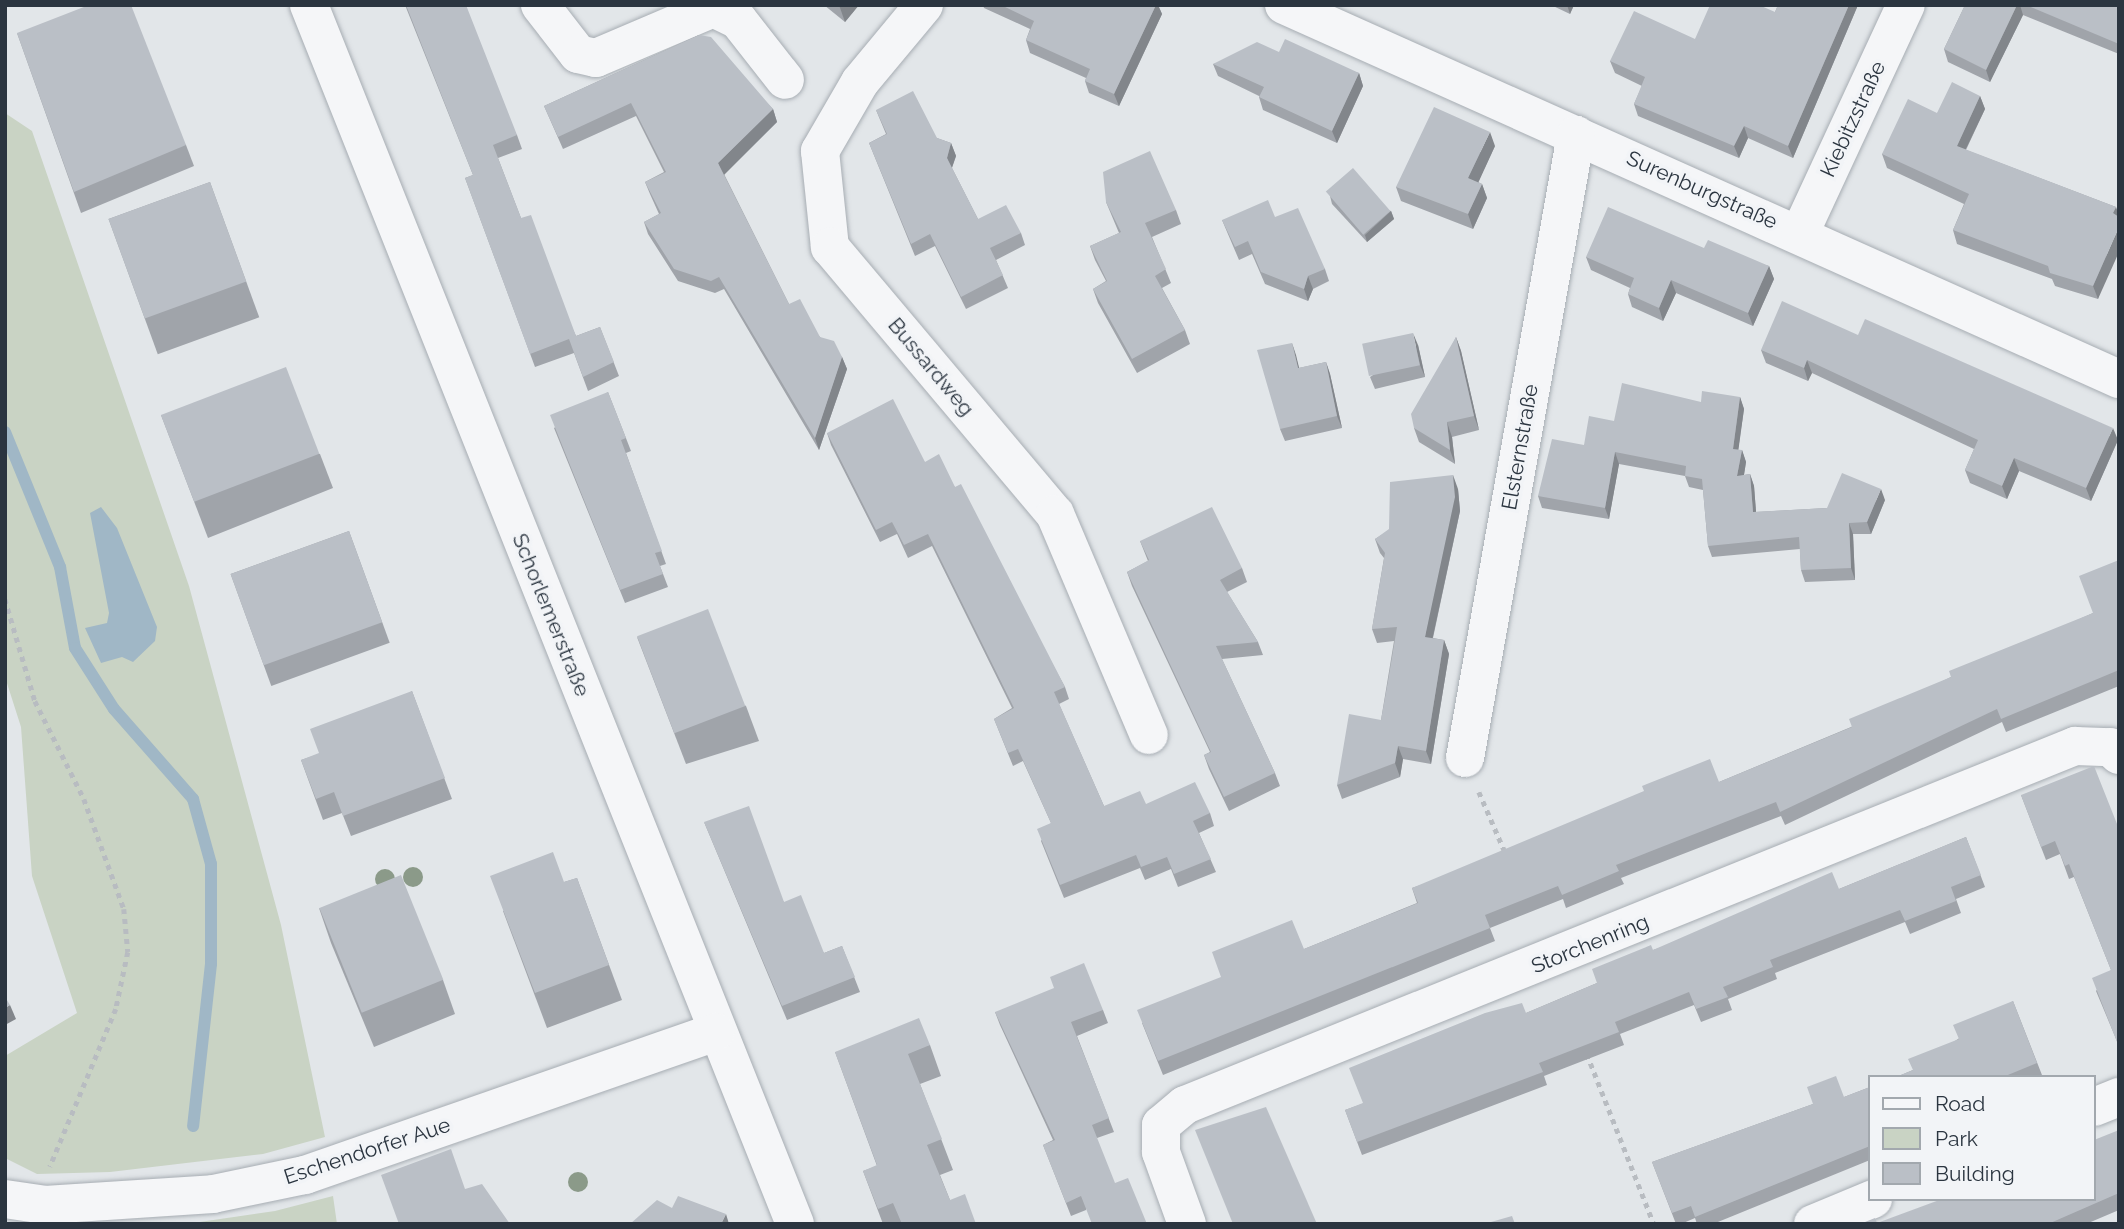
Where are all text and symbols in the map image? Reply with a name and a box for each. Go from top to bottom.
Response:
street label: Kiebitzstraße [1815,57,1891,181]
street label: Surenburgstraße [1623,146,1781,234]
street label: Bussardweg [883,313,979,421]
street label: Elsternstraße [1497,382,1543,512]
street label: Schorlemerstraße [507,530,595,700]
street label: Storchenring [1528,909,1652,979]
legend [1868,1075,2096,1201]
text: Road [1935,1091,1985,1116]
street label: Eschendorfer Aue [280,1112,454,1190]
text: Park [1935,1126,1978,1151]
text: Building [1935,1161,2015,1186]

